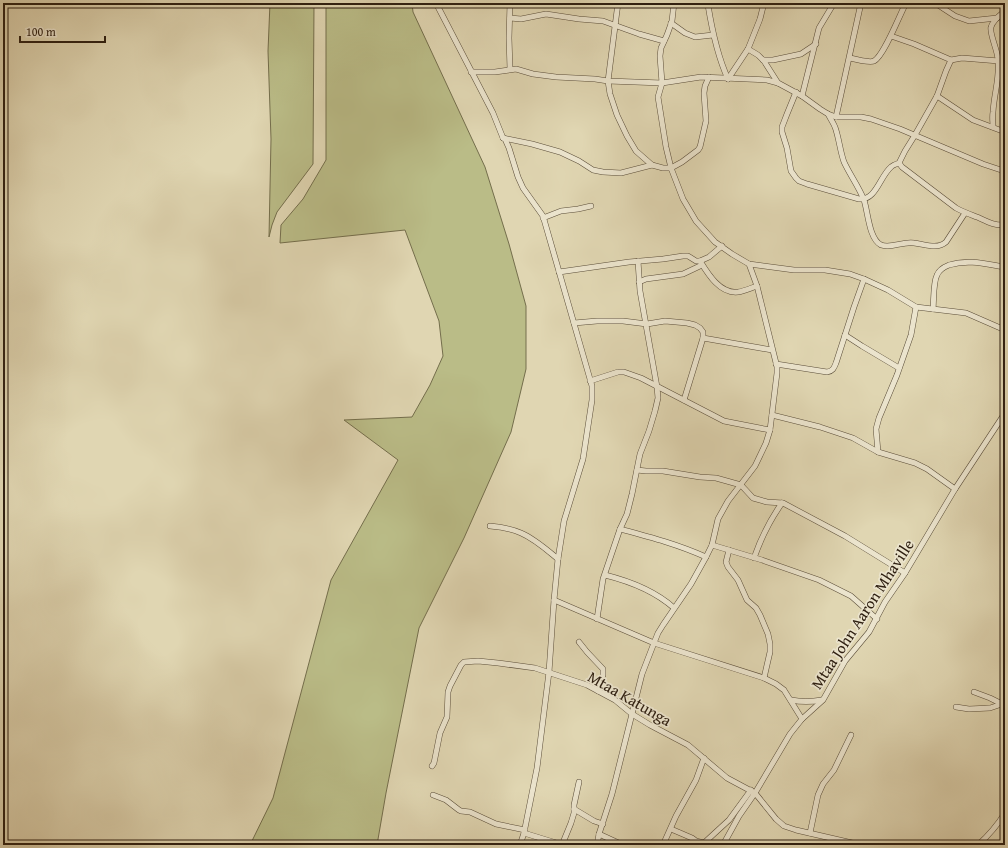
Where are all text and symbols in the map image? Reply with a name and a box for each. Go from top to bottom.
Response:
scale bar [20,18,105,44]
text: 100 m [26,23,56,40]
street label: Mtaa John Aaron Mhaville [804,534,920,694]
street label: Mtaa Katunga [584,664,677,732]

